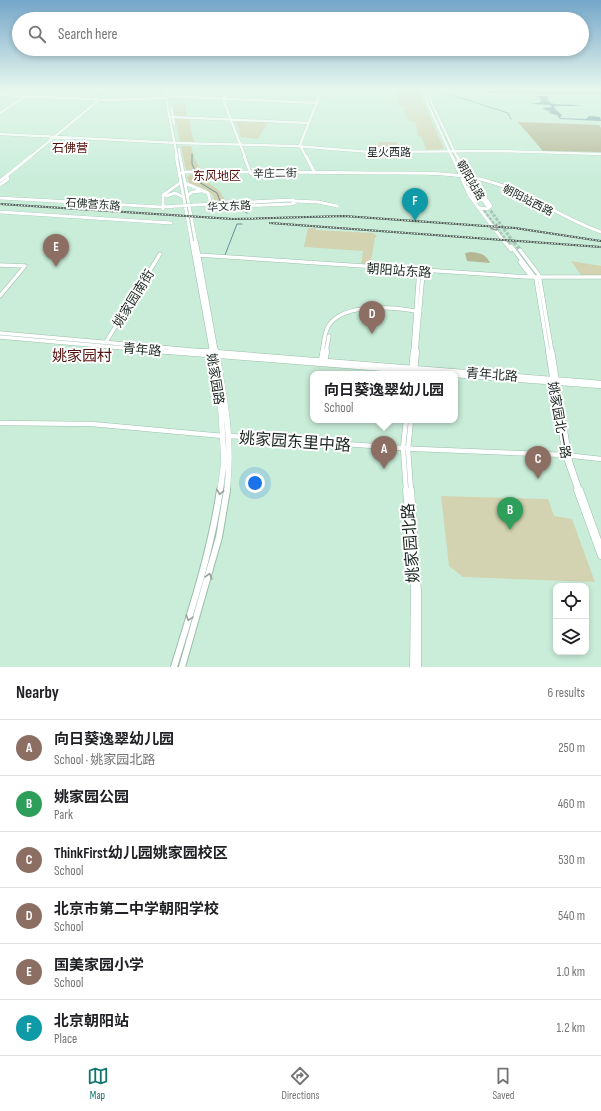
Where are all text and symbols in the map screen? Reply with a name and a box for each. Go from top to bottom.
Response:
search box [12,12,589,56]
icon: search [26,23,48,45]
text: Search here [58,25,118,44]
district label: 石佛营 [52,141,88,156]
street label: 星火西路 [367,146,411,159]
street label: 朝阳站路 [454,158,487,203]
street label: 辛庄二街 [253,167,297,180]
district label: 东风地区 [193,169,241,184]
street label: 朝阳站西路 [500,182,555,219]
pin: F [402,188,428,221]
street label: 石佛营东路 [65,196,121,213]
street label: 华文东路 [207,199,251,214]
one-way arrow [490,224,497,231]
pin: E [43,234,69,267]
street label: 朝阳站东路 [366,261,432,281]
street label: 姚家园南街 [110,267,158,330]
pin: D [359,301,385,334]
street label: 青年路 [122,340,162,360]
district label: 姚家园村 [52,347,112,366]
street label: 姚家园路 [203,352,227,406]
street label: 青年北路 [465,365,518,385]
popup [310,371,458,423]
street label: 姚家园北一路 [544,380,574,460]
text: 向日葵逸翠幼儿园 [324,381,444,400]
text: School [324,400,354,416]
street label: 姚家园东里中路 [238,429,351,456]
pin: A [371,436,397,469]
pin: C [525,446,551,479]
your location [245,473,265,493]
one-way arrow [216,489,225,495]
pin: B [497,497,523,530]
street label: 姚家园北路 [399,502,424,583]
one-way arrow [204,572,213,579]
map controls [553,583,589,655]
button: locate [553,583,589,619]
one-way arrow [185,614,194,621]
button: layers [553,619,589,655]
text: Nearby [16,683,59,703]
text: 6 results [547,685,585,701]
text: 向日葵逸翠幼儿园 [54,730,174,749]
text: A [26,740,32,756]
text: 250 m [558,740,585,756]
text: School · 姚家园北路 [54,752,155,768]
text: 姚家园公园 [54,788,129,807]
text: B [26,796,32,812]
text: 460 m [558,796,585,812]
text: Park [54,807,73,823]
text: ThinkFirst幼儿园姚家园校区 [54,844,228,863]
text: C [26,852,32,868]
text: 530 m [558,852,585,868]
text: School [54,863,84,879]
text: 北京市第二中学朝阳学校 [54,900,219,919]
text: D [26,908,32,924]
text: 540 m [558,908,585,924]
text: School [54,919,84,935]
text: 国美家园小学 [54,956,144,975]
text: E [26,964,32,980]
text: 1.0 km [557,964,585,980]
text: School [54,975,84,991]
text: 北京朝阳站 [54,1012,129,1031]
text: F [26,1020,32,1036]
text: 1.2 km [556,1020,585,1036]
text: Place [54,1031,77,1047]
tab: Map [87,1065,109,1102]
tab: Directions [282,1065,319,1102]
tab: Saved [492,1065,514,1102]

